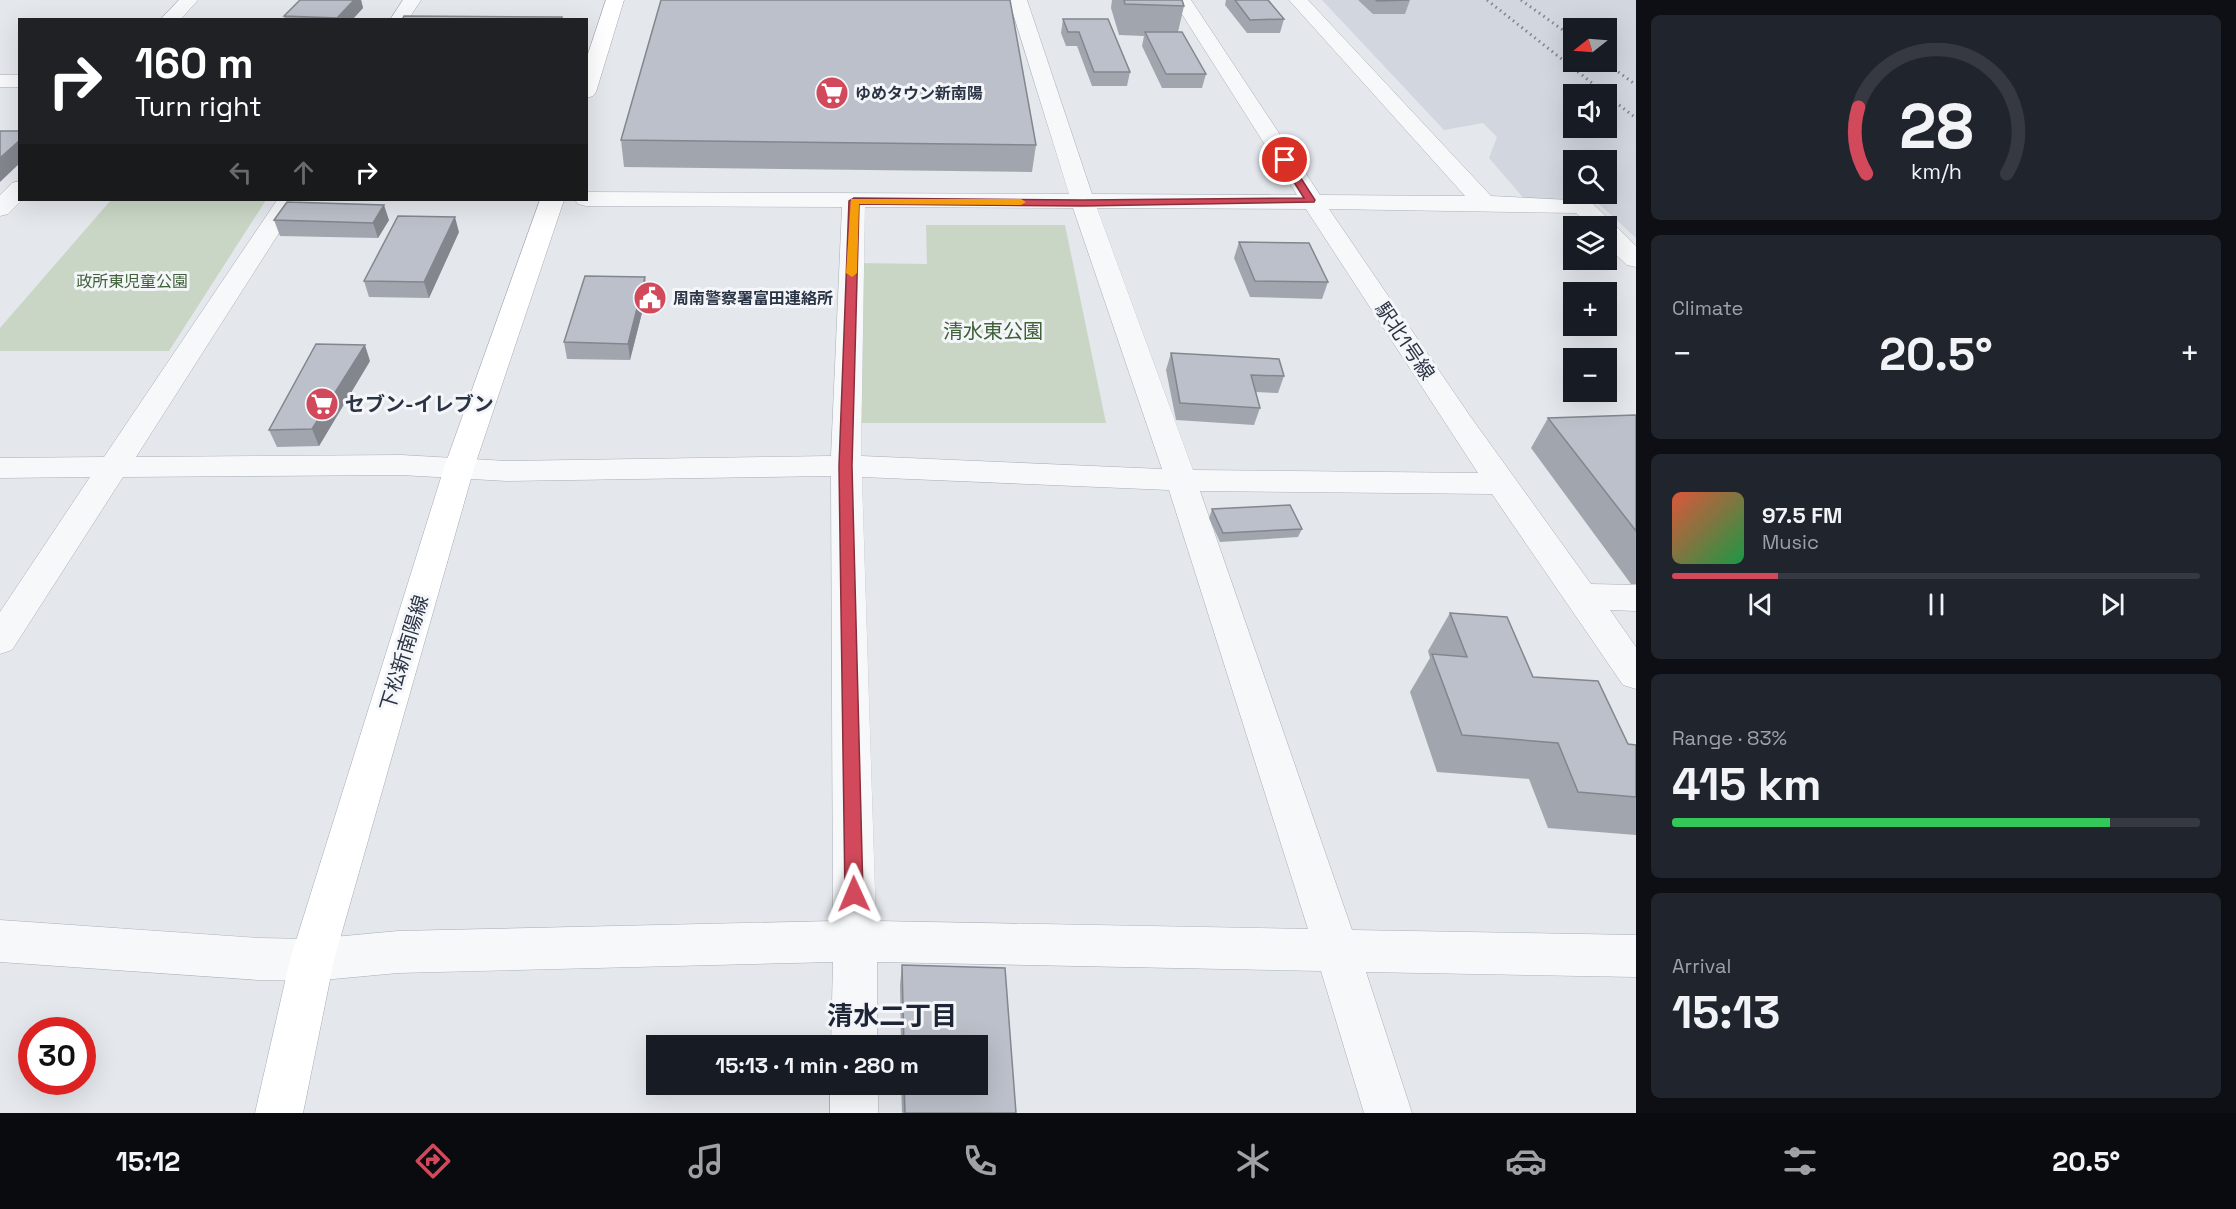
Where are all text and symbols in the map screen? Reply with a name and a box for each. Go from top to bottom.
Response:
north arrow [1563,18,1617,72]
map controls [1563,18,1617,402]
text: 160 m [135,37,254,90]
icon: right [36,42,114,120]
supermarket icon: ゆめタウン新南陽 [814,75,850,111]
place label: ゆめタウン新南陽 [855,83,983,104]
button: sound [1563,84,1617,138]
text: 28 [1899,87,1973,166]
text: Turn right [135,89,262,124]
pin [1259,134,1310,185]
icon: arrive [1268,143,1301,176]
button: search [1563,150,1617,204]
icon: left [224,156,257,189]
icon: ahead [287,156,320,189]
icon: right [350,156,383,189]
text: km/h [1910,159,1962,186]
button: layers [1563,216,1617,270]
park label: 政所東児童公園 [76,271,188,292]
public building icon: 周南警察署富田連絡所 [632,280,668,316]
button: + [1563,282,1617,336]
place label: 周南警察署富田連絡所 [673,288,833,309]
text: Climate [1672,295,1743,321]
street label: 駅北1号線 [1370,297,1440,385]
park label: 清水東公園 [943,318,1043,344]
text: 20.5° [1879,326,1993,383]
text: − [1672,333,1692,375]
text: + [2180,333,2200,375]
button: − [1563,348,1617,402]
supermarket icon: セブン-イレブン [304,386,340,422]
place label: セブン-イレブン [345,391,494,417]
text: 97.5 FM [1762,501,1842,529]
text: Music [1762,529,1819,555]
icon: previous [1744,588,1777,621]
icon: pause [1920,588,1953,621]
icon: next [2096,588,2129,621]
street label: 下松新南陽線 [374,592,434,714]
text: Range · 83% [1672,725,1787,751]
text: 415 km [1672,756,1822,813]
position arrow [822,862,886,926]
text: Arrival [1672,953,1731,979]
text: 15:13 [1672,984,1780,1041]
district label: 清水二丁目 [827,999,957,1033]
speed limit sign: 30 [18,1017,96,1095]
text: 15:13 · 1 min · 280 m [715,1051,919,1079]
icon: directions [412,1140,454,1182]
icon: music [685,1140,727,1182]
icon: phone [959,1140,1001,1182]
icon: climate [1232,1140,1274,1182]
icon: car [1505,1140,1547,1182]
icon: filters [1779,1140,1821,1182]
text: 15:12 [116,1144,180,1179]
text: 20.5° [2052,1144,2120,1179]

